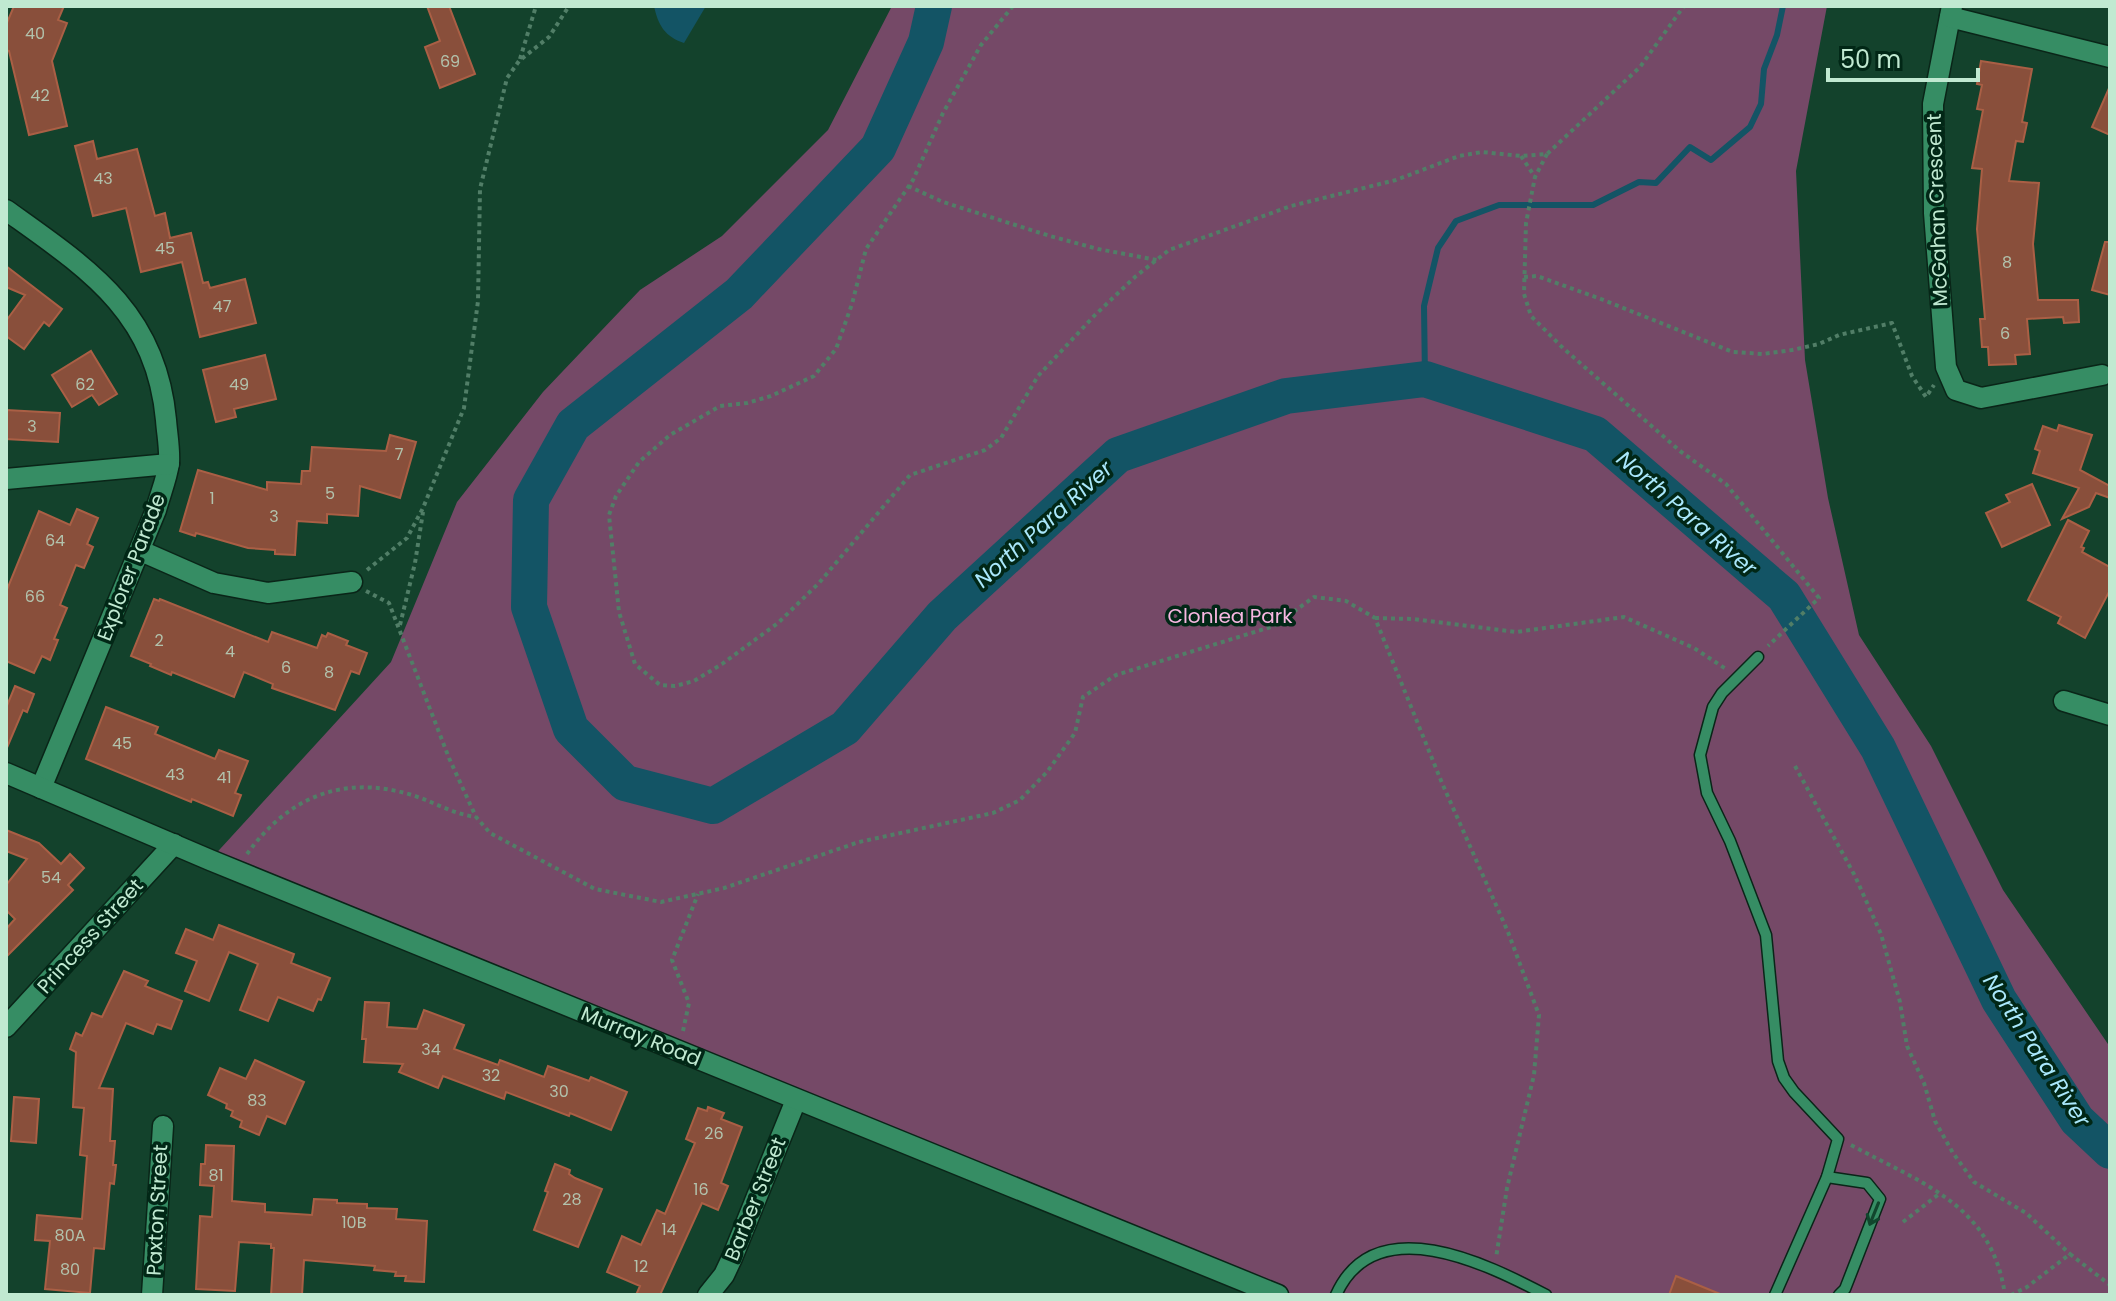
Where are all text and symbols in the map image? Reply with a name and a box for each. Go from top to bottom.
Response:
house number: 40 [25,22,45,45]
scale bar [1828,32,1978,82]
text: 50 m [1840,43,1901,76]
house number: 69 [440,50,460,73]
house number: 42 [30,84,50,107]
street label: McGahan Crescent [1920,113,1954,307]
house number: 43 [93,167,113,190]
house number: 45 [155,237,175,260]
house number: 8 [2002,251,2012,274]
house number: 47 [213,295,232,318]
house number: 6 [2000,322,2010,345]
house number: 62 [75,373,95,396]
house number: 49 [229,373,249,396]
house number: 3 [27,415,37,438]
house number: 7 [395,443,404,466]
water label: North Para River [1610,444,1764,584]
water label: North Para River [967,453,1120,595]
house number: 5 [325,482,335,505]
house number: 1 [209,487,215,510]
street label: Explorer Parade [90,489,172,645]
house number: 3 [269,505,279,528]
house number: 64 [45,529,65,552]
house number: 66 [25,585,45,608]
park label: Clonlea Park [1168,602,1293,630]
house number: 2 [154,629,164,652]
house number: 4 [225,640,235,663]
house number: 6 [281,656,291,679]
house number: 8 [324,661,334,684]
house number: 45 [112,732,132,755]
house number: 43 [165,763,185,786]
house number: 41 [216,766,232,789]
house number: 54 [41,866,61,889]
street label: Princess Street [31,872,149,1000]
water label: North Para River [1975,968,2098,1133]
street label: Murray Road [577,999,705,1073]
house number: 34 [421,1038,441,1061]
house number: 32 [482,1064,500,1087]
house number: 30 [549,1080,569,1103]
house number: 83 [247,1089,267,1112]
house number: 26 [704,1122,724,1145]
street label: Barber Street [718,1133,792,1265]
street label: Paxton Street [140,1144,174,1276]
house number: 81 [208,1164,224,1187]
house number: 16 [693,1178,709,1201]
house number: 28 [562,1188,582,1211]
one-way arrow [1866,1201,1880,1226]
house number: 10B [342,1211,367,1234]
house number: 14 [661,1218,677,1241]
house number: 80A [55,1224,86,1247]
house number: 12 [634,1255,648,1278]
house number: 80 [60,1258,80,1281]

